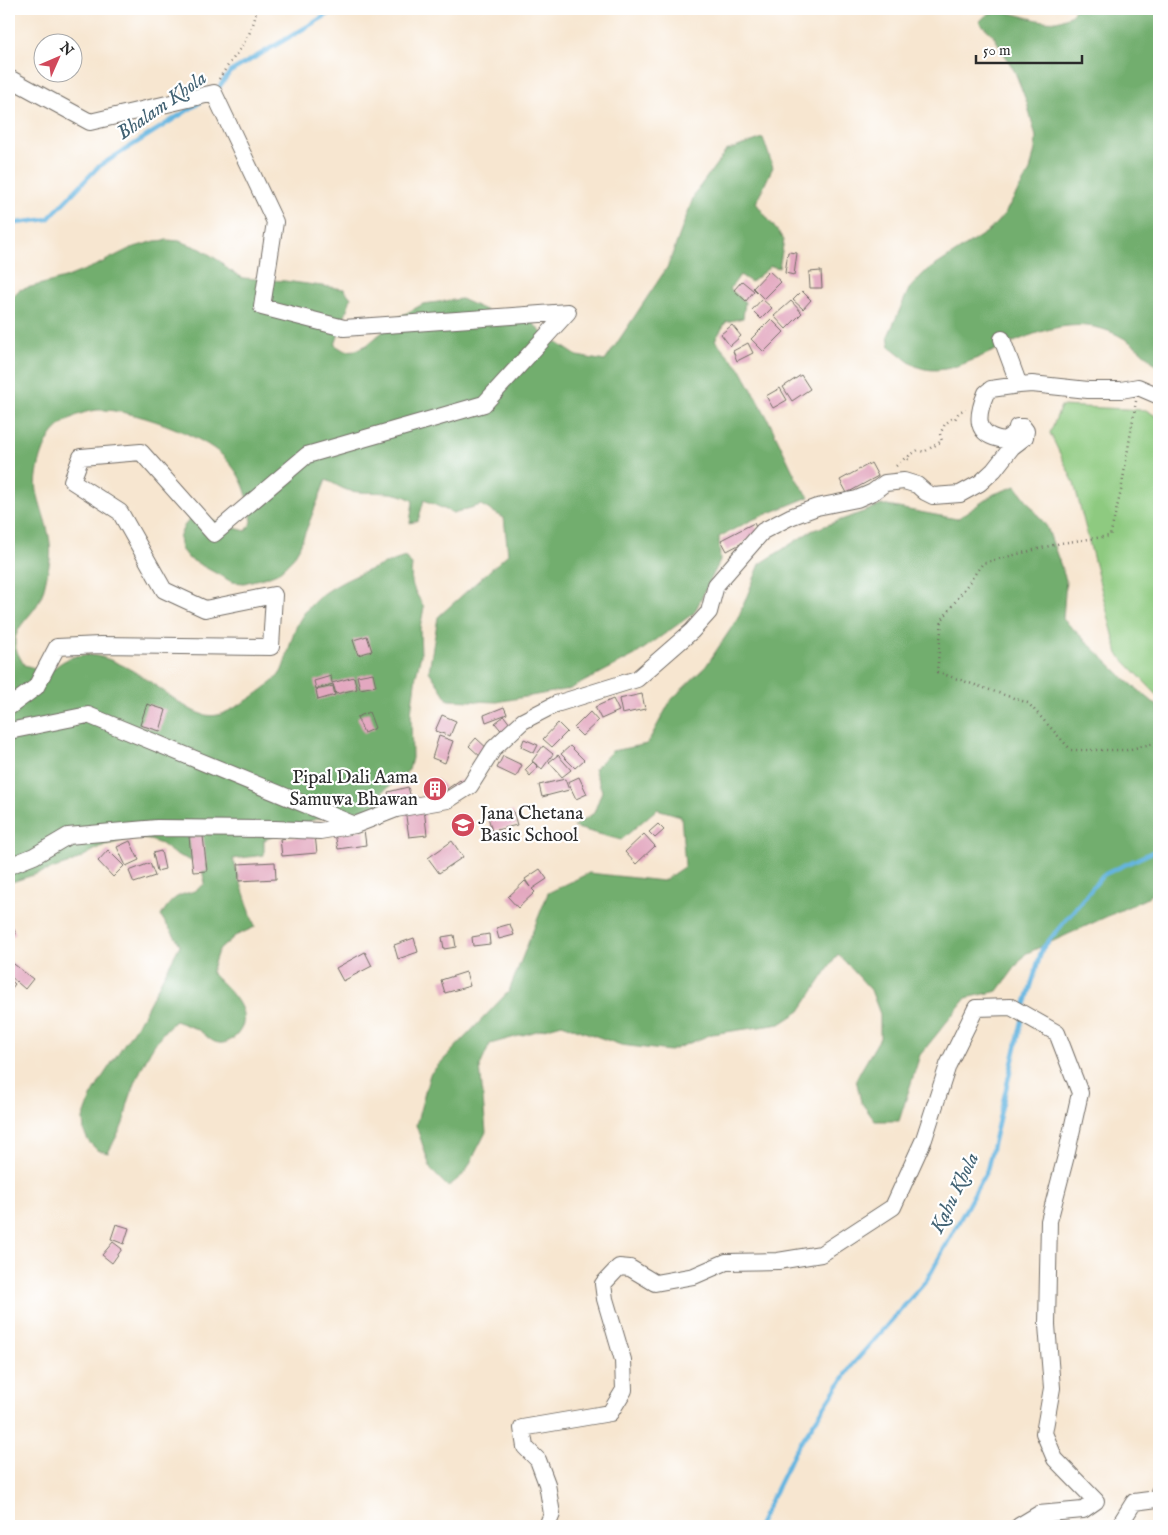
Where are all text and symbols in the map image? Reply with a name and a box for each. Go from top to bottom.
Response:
north arrow [32,32,82,82]
scale bar [976,32,1082,64]
text: N [55,38,77,60]
text: 50 m [983,41,1011,60]
water label: Bhalam Khola [112,66,212,146]
place label: Pipal Dali Aama Samuwa Bhawan [289,766,419,812]
building icon: Pipal Dali Aama Samuwa Bhawan [422,776,448,802]
place label: Jana Chetana Basic School [478,802,584,848]
school or university icon: Jana Chetana Basic School [450,812,476,838]
water label: Kahu Khola [924,1149,985,1238]

